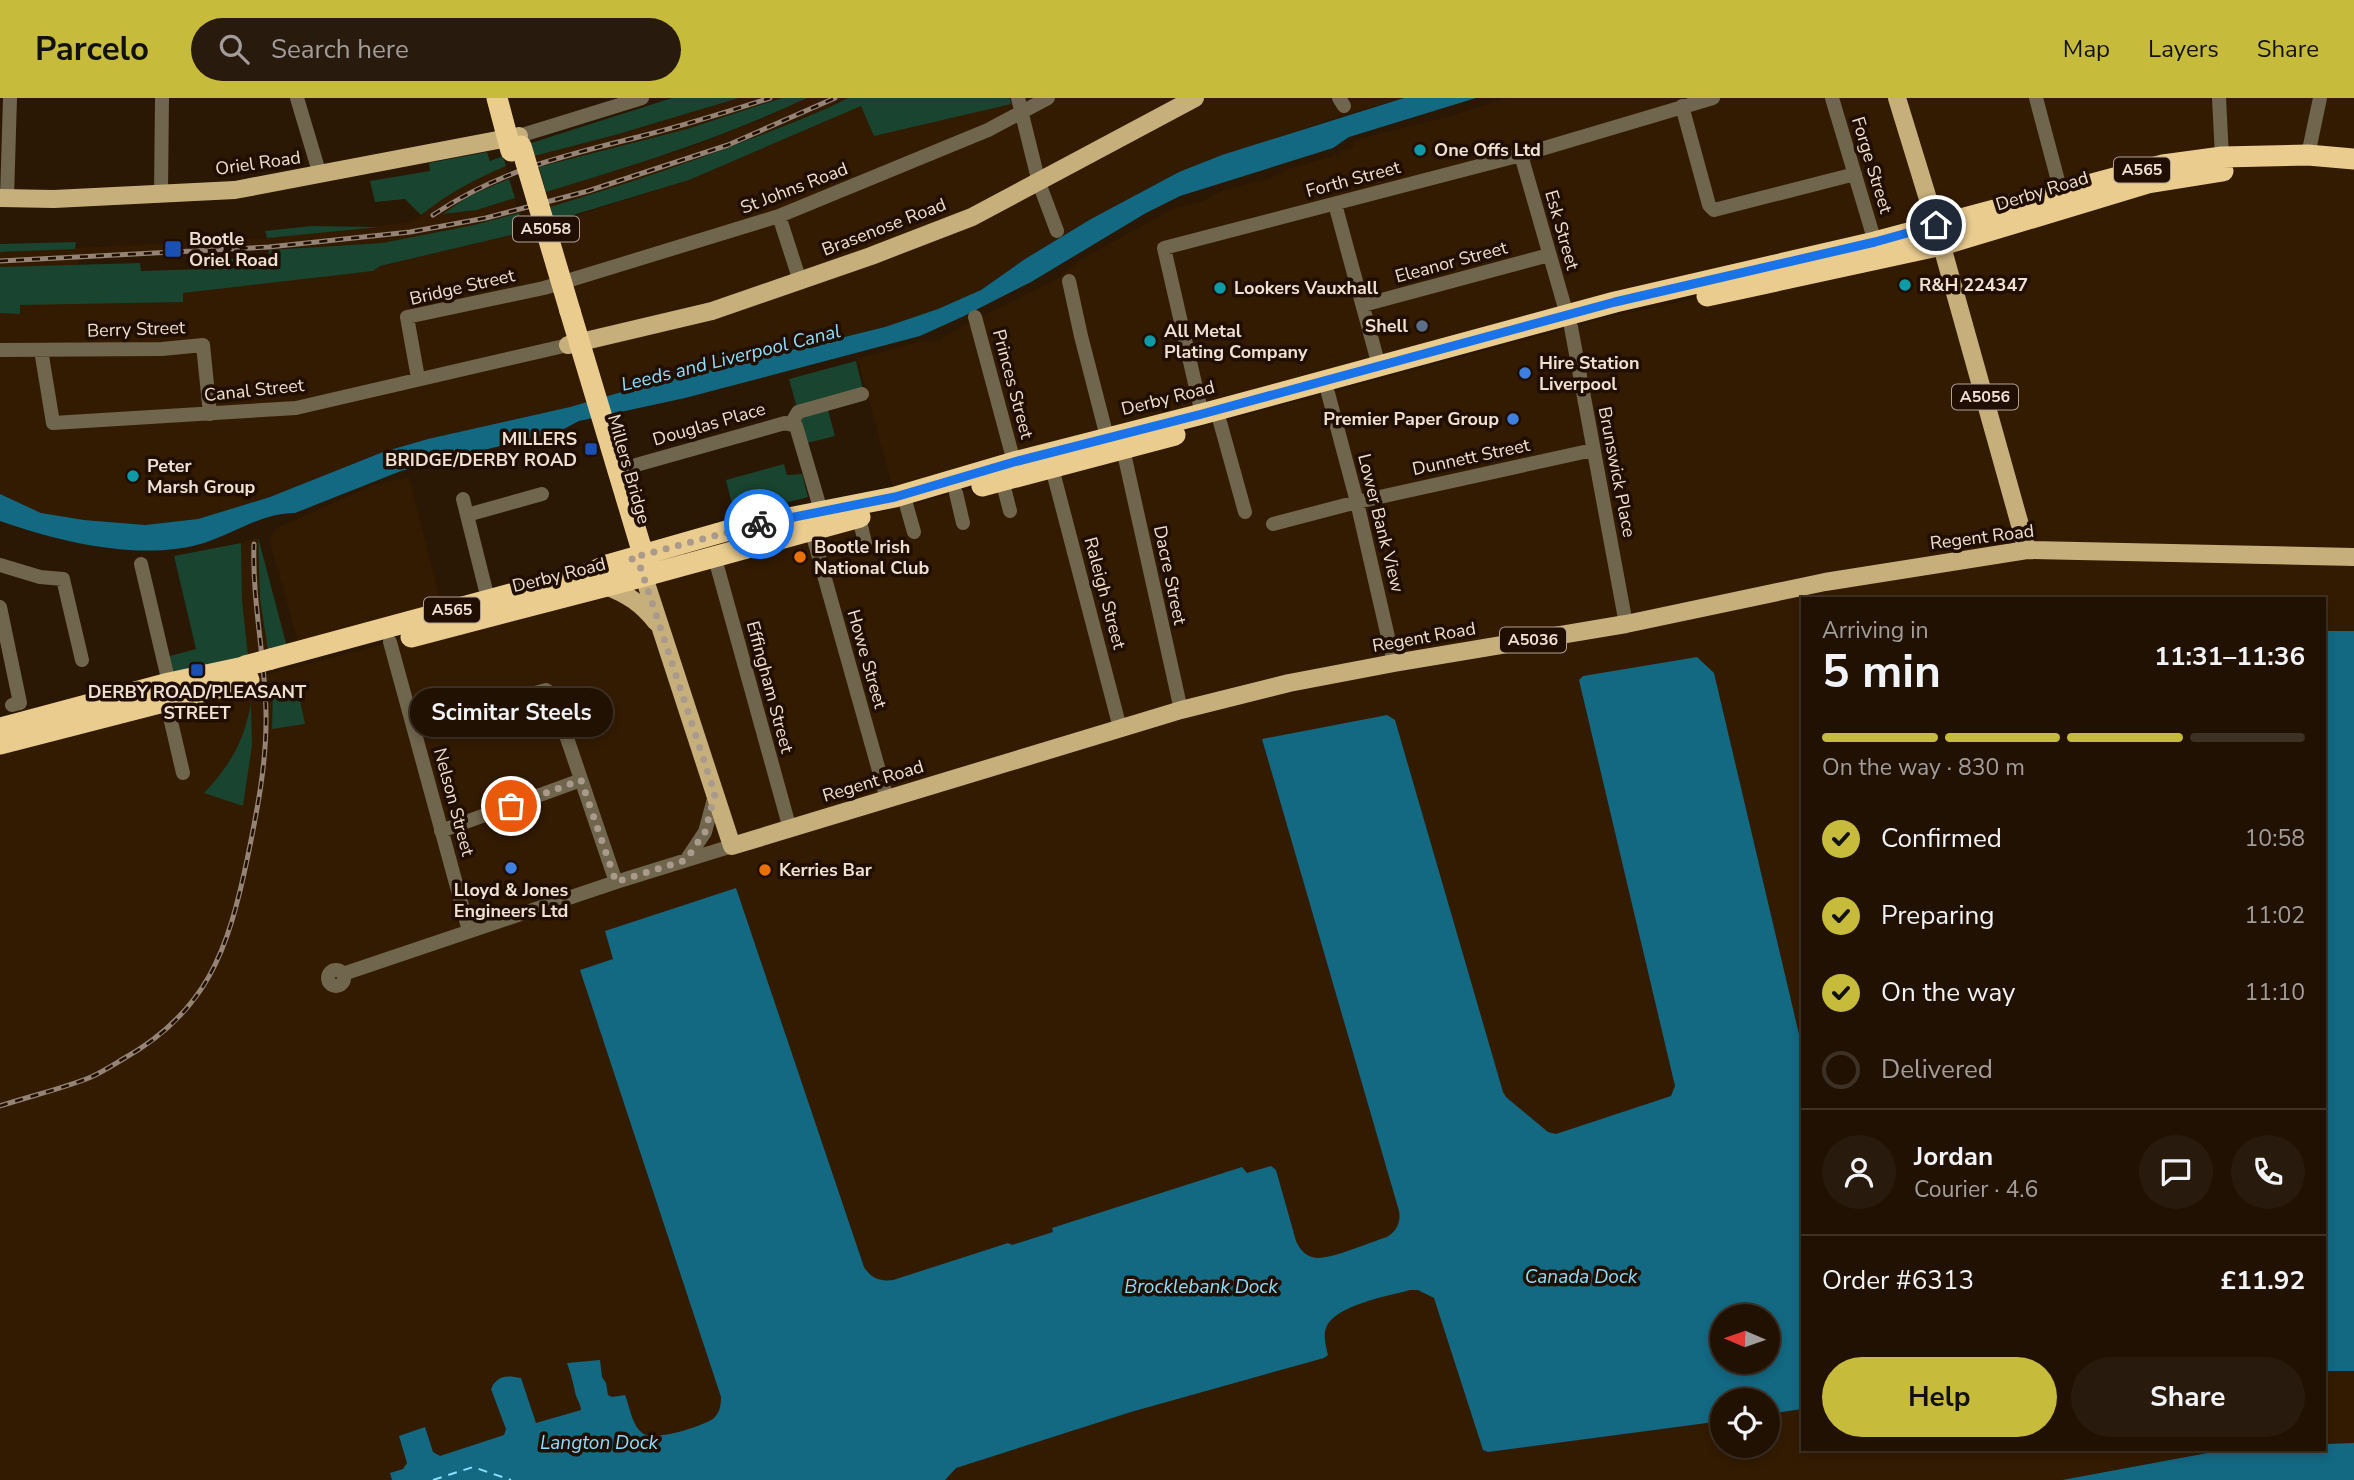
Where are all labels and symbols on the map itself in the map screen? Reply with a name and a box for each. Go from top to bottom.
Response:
street label: Forge Street [1846,114,1898,217]
place label: One Offs Ltd [1434,138,1541,162]
marker: One Offs Ltd [1412,142,1428,158]
street label: Oriel Road [214,145,302,181]
street label: Forth Street [1303,155,1403,203]
street label: St Johns Road [737,156,851,220]
road number: A565 [2114,158,2170,183]
street label: Derby Road [1993,166,2091,216]
street label: Esk Street [1539,187,1585,273]
street label: Brasenose Road [818,192,950,262]
pin [1906,195,1966,255]
road number: A5058 [513,217,579,242]
place label: Bootle Oriel Road [189,227,278,272]
street label: Eleanor Street [1392,235,1510,289]
marker: Bootle Oriel Road [163,239,183,259]
street label: Bridge Street [407,263,518,311]
place label: R&H 224347 [1919,273,2028,297]
place label: Lookers Vauxhall [1234,276,1379,300]
marker: R&H 224347 [1897,277,1913,293]
marker: Lookers Vauxhall [1212,280,1228,296]
place label: Shell [1365,314,1408,338]
street label: Berry Street [87,315,186,343]
water label: Leeds and Liverpool Canal [619,318,843,398]
marker: Shell [1414,318,1430,334]
place label: All Metal Plating Company [1164,319,1308,364]
street label: Princes Street [987,327,1039,442]
marker: All Metal Plating Company [1142,333,1158,349]
place label: Hire Station Liverpool [1539,351,1639,396]
marker: Hire Station Liverpool [1517,365,1533,381]
street label: Canal Street [203,373,306,407]
street label: Derby Road [1119,375,1217,421]
road number: A5056 [1952,384,2018,410]
street label: Douglas Place [650,396,768,452]
street label: Brunswick Place [1593,405,1641,539]
place label: Premier Paper Group [1323,407,1499,431]
street label: Millers Bridge [602,411,656,527]
marker: Premier Paper Group [1505,411,1521,427]
place label: MILLERS BRIDGE/DERBY ROAD [385,427,577,472]
street label: Dunnett Street [1410,433,1533,481]
marker: MILLERS BRIDGE/DERBY ROAD [583,441,599,457]
street label: Lower Bank View [1352,451,1410,595]
place label: Peter Marsh Group [147,454,256,499]
marker: Peter Marsh Group [125,468,141,484]
courier [724,489,794,559]
street label: Regent Road [1929,519,2035,555]
street label: Dacre Street [1148,523,1192,628]
street label: Raleigh Street [1079,534,1132,652]
place label: Bootle Irish National Club [814,535,930,580]
marker: Bootle Irish National Club [792,549,808,565]
street label: Derby Road [510,552,608,598]
road number: A565 [424,597,480,622]
street label: Howe Street [841,607,893,712]
street label: Regent Road [1370,616,1478,658]
street label: Effingham Street [741,618,799,756]
road number: A5036 [1500,628,1566,652]
marker: DERBY ROAD/PLEASANT STREET [189,662,205,678]
place label: DERBY ROAD/PLEASANT STREET [88,680,307,725]
callout: Scimitar Steels [410,687,612,736]
street label: Nelson Street [428,745,480,859]
street label: Regent Road [819,754,927,808]
pin [481,776,541,836]
place label: Kerries Bar [779,858,872,882]
marker: Lloyd & Jones Engineers Ltd [503,860,519,876]
marker: Kerries Bar [757,862,773,878]
place label: Lloyd & Jones Engineers Ltd [454,878,569,923]
water label: Canada Dock [1525,1264,1638,1290]
water label: Brocklebank Dock [1124,1274,1278,1300]
north arrow [1710,1304,1780,1374]
water label: Langton Dock [540,1430,659,1456]

